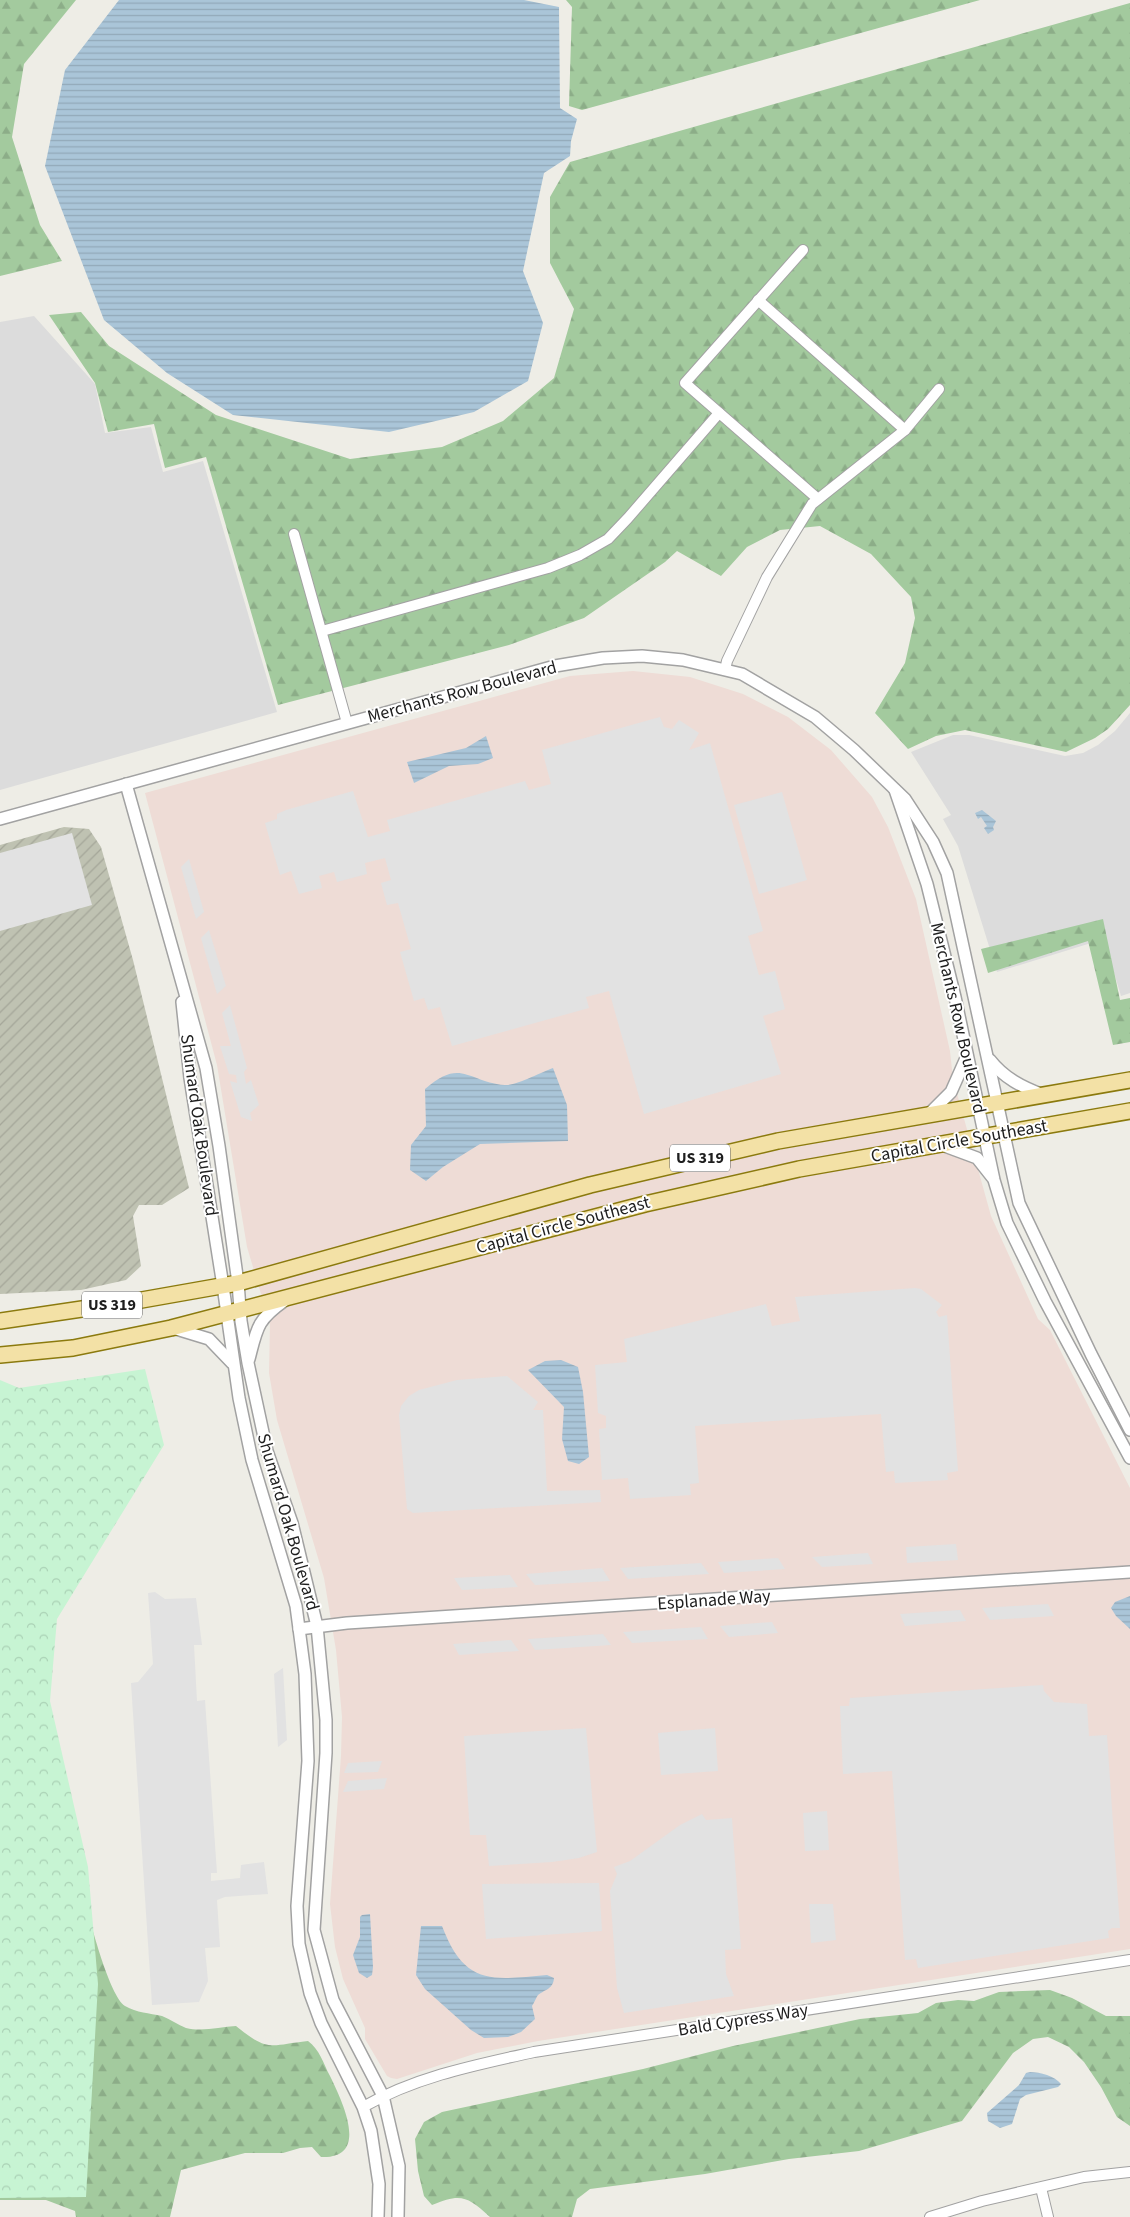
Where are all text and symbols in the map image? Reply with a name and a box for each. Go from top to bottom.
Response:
street label: Merchants Row Boulevard [364,655,560,729]
street label: Merchants Row Boulevard [924,920,992,1116]
street label: Shumard Oak Boulevard [174,1033,224,1217]
street label: Capital Circle Southeast [869,1113,1049,1169]
road number: US 319 [670,1144,730,1172]
street label: Capital Circle Southeast [473,1190,653,1260]
road number: US 319 [82,1292,142,1318]
street label: Shumard Oak Boulevard [251,1430,325,1614]
street label: Esplanade Way [657,1584,772,1616]
street label: Bald Cypress Way [676,1997,810,2043]

